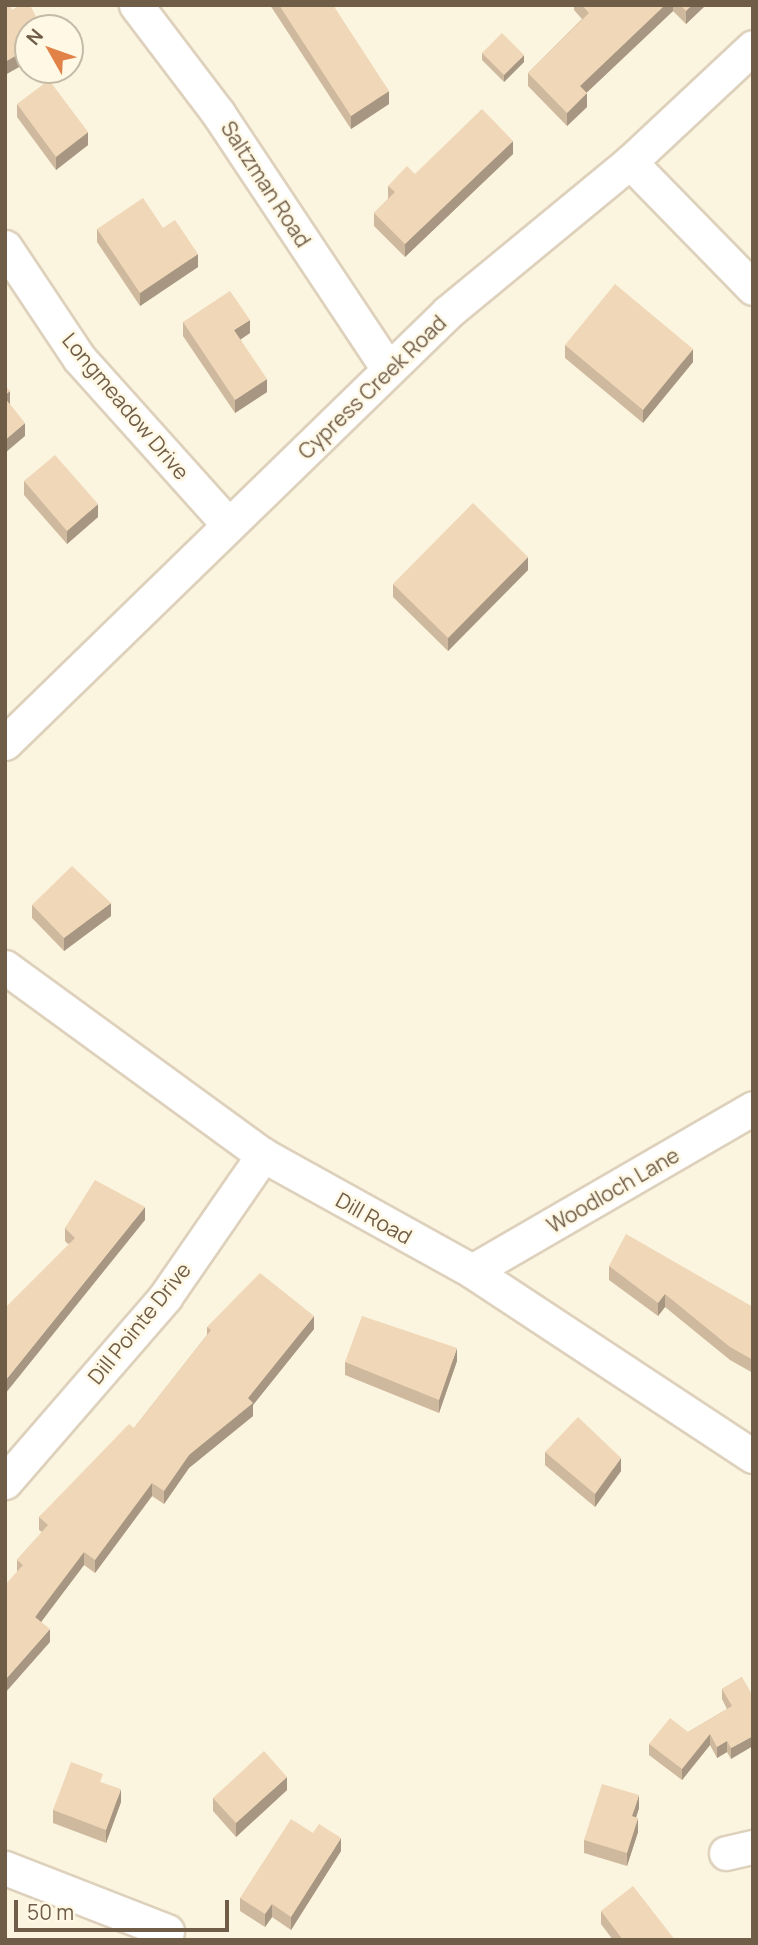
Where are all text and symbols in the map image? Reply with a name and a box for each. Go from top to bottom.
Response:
north arrow [14,14,84,84]
text: N [20,23,49,50]
street label: Saltzman Road [216,116,316,252]
street label: Cypress Creek Road [293,310,451,464]
street label: Longmeadow Drive [57,328,195,484]
street label: Woodloch Lane [542,1142,684,1238]
street label: Dill Road [332,1187,416,1249]
street label: Dill Pointe Drive [82,1257,196,1389]
scale bar [18,1885,233,1929]
text: 50 m [27,1898,74,1926]

